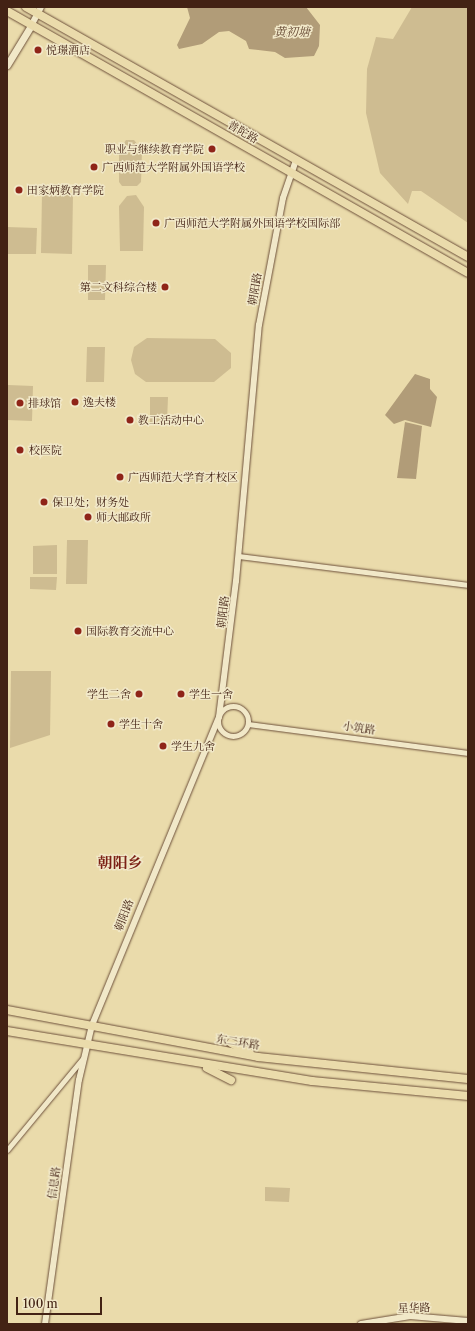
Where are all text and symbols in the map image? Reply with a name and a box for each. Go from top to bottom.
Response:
water label: 黄初塘 [274,25,310,39]
place label: 悦璟酒店 [46,43,90,57]
marker: 悦璟酒店 [33,45,43,55]
street label: 普陀路 [225,118,261,146]
place label: 职业与继续教育学院 [105,142,204,156]
marker: 职业与继续教育学院 [207,144,217,154]
place label: 广西师范大学附属外国语学校 [102,160,245,174]
marker: 广西师范大学附属外国语学校 [89,162,99,172]
place label: 田家炳教育学院 [27,183,104,197]
marker: 田家炳教育学院 [14,185,24,195]
place label: 广西师范大学附属外国语学校国际部 [164,216,340,230]
marker: 广西师范大学附属外国语学校国际部 [151,218,161,228]
street label: 朝阳路 [246,272,264,306]
place label: 第二文科综合楼 [80,280,157,294]
marker: 第二文科综合楼 [160,282,170,292]
place label: 逸夫楼 [83,395,116,409]
place label: 排球馆 [28,396,61,410]
marker: 逸夫楼 [70,397,80,407]
marker: 排球馆 [15,398,25,408]
place label: 教工活动中心 [138,413,204,427]
marker: 教工活动中心 [125,415,135,425]
place label: 校医院 [29,443,62,457]
marker: 校医院 [14,444,26,456]
place label: 广西师范大学育才校区 [128,470,238,484]
marker: 广西师范大学育才校区 [115,472,125,482]
place label: 保卫处；财务处 [52,495,129,509]
marker: 保卫处；财务处 [39,497,49,507]
place label: 师大邮政所 [96,510,151,524]
marker: 师大邮政所 [83,512,93,522]
street label: 朝阳路 [214,595,232,629]
place label: 国际教育交流中心 [86,624,174,638]
marker: 国际教育交流中心 [73,626,83,636]
place label: 学生二舍 [87,687,131,701]
place label: 学生一舍 [189,687,233,701]
marker: 学生二舍 [134,689,144,699]
marker: 学生一舍 [176,689,186,699]
place label: 学生十舍 [119,717,163,731]
marker: 学生十舍 [106,719,116,729]
street label: 小筑路 [342,719,376,737]
place label: 学生九舍 [171,739,215,753]
marker: 学生九舍 [158,741,168,751]
district label: 朝阳乡 [98,854,142,872]
street label: 朝阳路 [112,897,136,933]
street label: 东二环路 [215,1032,261,1052]
street label: 信息路 [45,1166,63,1200]
scale bar [18,1289,104,1315]
text: 100 m [23,1296,58,1311]
street label: 星华路 [397,1301,431,1315]

